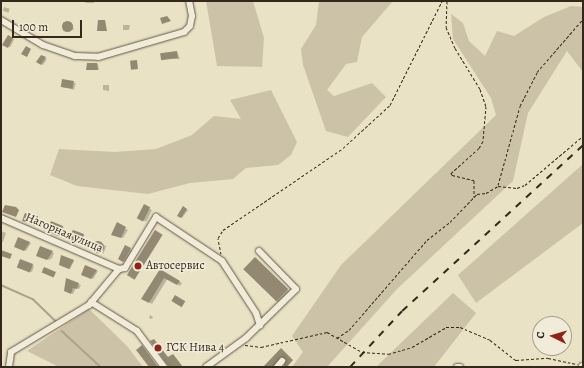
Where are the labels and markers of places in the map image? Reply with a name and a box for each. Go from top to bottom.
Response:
place label: Автосервис [146,259,205,273]
marker: Автосервис [133,261,143,271]
place label: ГСК Нива 4 [166,341,224,355]
marker: ГСК Нива 4 [153,343,163,353]

